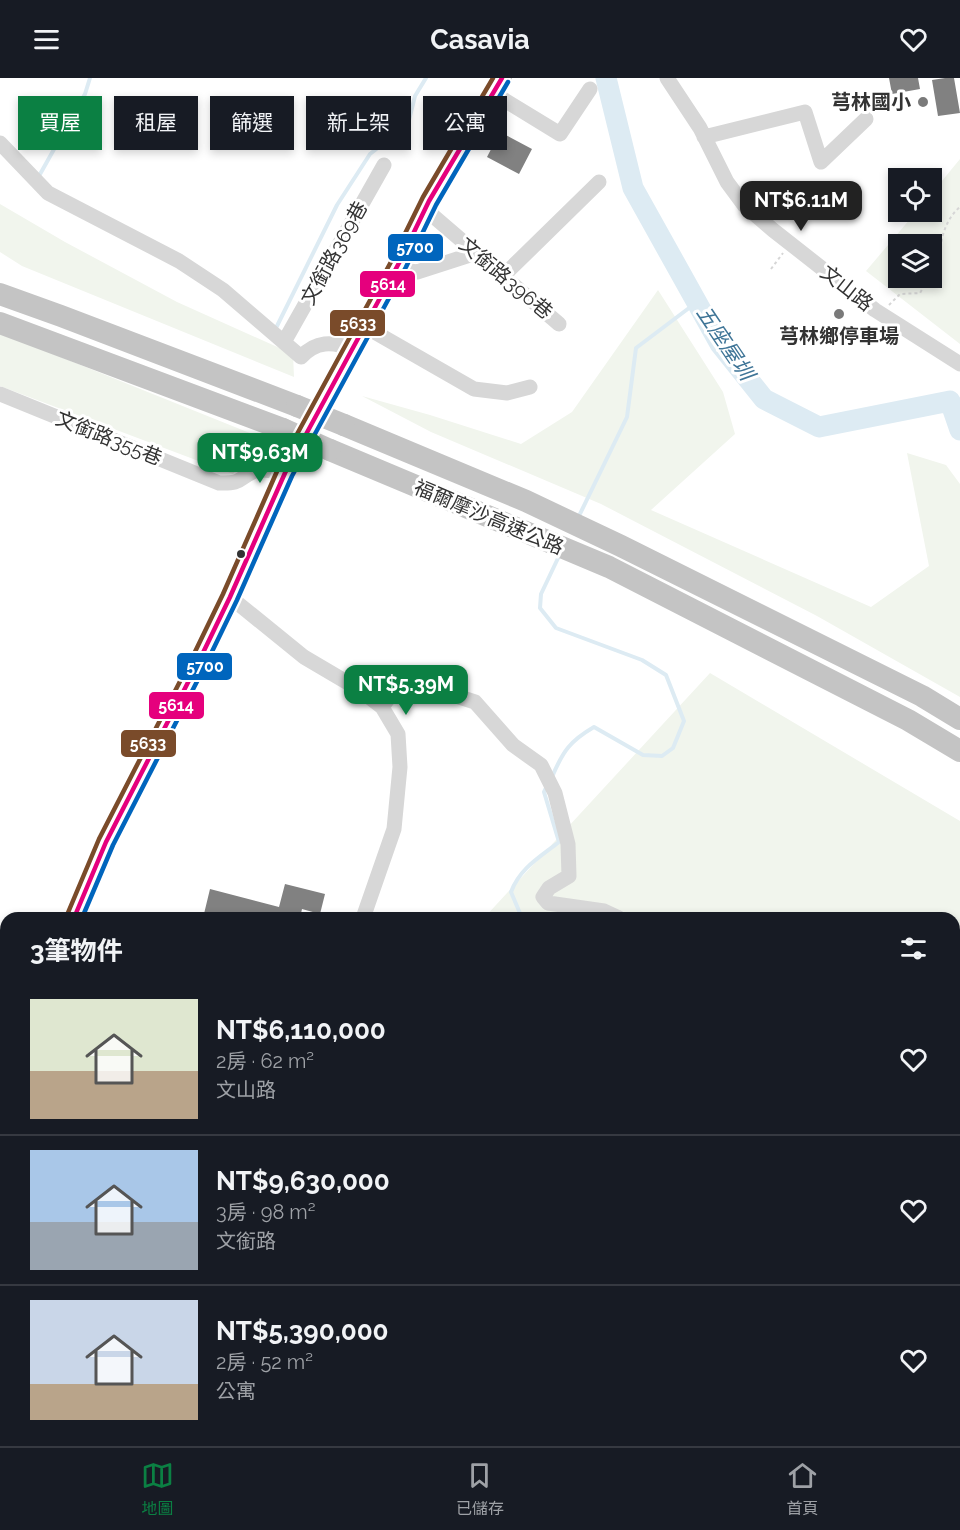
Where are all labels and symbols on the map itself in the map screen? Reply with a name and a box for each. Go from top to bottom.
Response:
place label: 芎林國小 [831,90,911,114]
marker: 芎林國小 [916,95,930,109]
pin: NT$6.11M [739,181,863,232]
street label: 文銜路369巷 [296,197,372,309]
street label: 文銜路396巷 [454,232,558,324]
line badge: 5700 [387,233,444,262]
text: 5700 [396,238,434,257]
street label: 文山路 [816,260,878,316]
line badge: 5614 [359,270,416,298]
text: 5614 [370,275,406,294]
water label: 五座屋圳 [692,301,761,387]
marker: 芎林鄉停車場 [832,307,846,321]
line badge: 5633 [329,309,386,337]
text: 5633 [340,314,376,333]
place label: 芎林鄉停車場 [779,324,899,348]
street label: 文銜路355巷 [52,406,166,470]
pin: NT$9.63M [198,433,322,484]
street label: 福爾摩沙高速公路 [411,475,567,559]
unlabelled marker [235,548,247,560]
line badge: 5700 [176,652,233,681]
text: 5700 [186,657,224,676]
pin: NT$5.39M [344,665,468,716]
line badge: 5614 [148,691,205,720]
text: 5614 [158,696,194,715]
line badge: 5633 [120,729,177,758]
text: 5633 [130,734,166,753]

